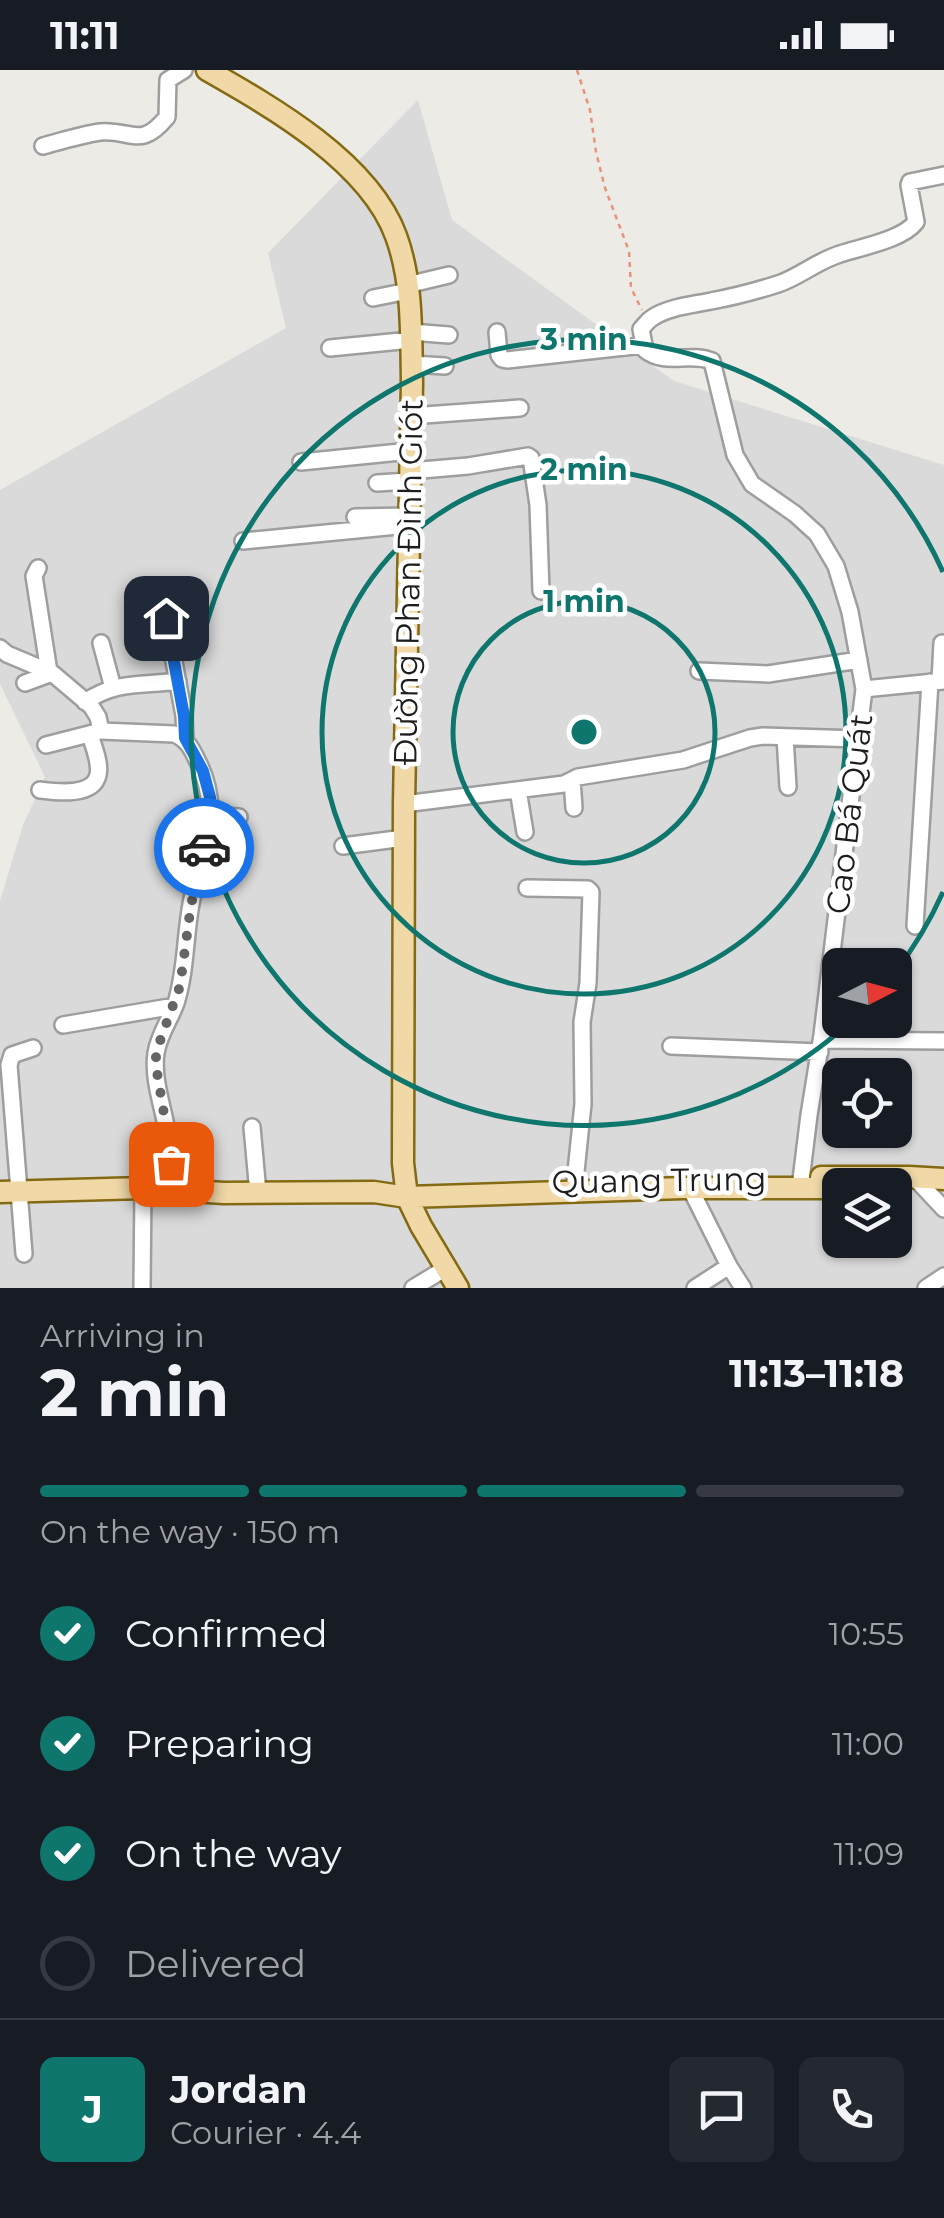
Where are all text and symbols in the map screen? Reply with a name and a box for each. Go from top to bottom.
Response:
text: 11:11 [50,12,120,59]
text: 3 min [539,321,628,358]
street label: Đường Phan Đình Giót [385,398,431,766]
text: 2 min [540,451,628,488]
pin [124,576,209,661]
text: 1 min [543,583,625,620]
icon: home [139,591,194,646]
street label: Cao Bá Quát [817,712,881,916]
centre of rings [566,714,602,750]
courier [154,798,254,898]
icon: car [177,821,232,876]
north arrow [822,948,912,1038]
map controls [822,948,912,1258]
button: locate [822,1058,912,1148]
pin [129,1122,214,1207]
icon: bag [144,1137,199,1192]
street label: Quang Trung [551,1159,767,1201]
button: layers [822,1168,912,1258]
text: Arriving in [40,1316,205,1355]
text: 11:13–11:18 [729,1350,904,1397]
text: 2 min [40,1353,229,1432]
text: On the way · 150 m [40,1512,340,1551]
icon: check [40,1606,95,1661]
text: Confirmed [125,1610,328,1657]
text: 10:55 [828,1614,904,1653]
icon: check [40,1716,95,1771]
text: Preparing [125,1720,314,1767]
text: 11:00 [832,1724,904,1763]
icon: check [40,1826,95,1881]
text: On the way [125,1830,342,1877]
text: 11:09 [833,1834,904,1873]
text: Delivered [125,1940,306,1987]
button: chat [669,2057,774,2162]
button: phone [799,2057,904,2162]
text: Jordan [170,2066,308,2113]
text: J [82,2086,103,2133]
text: Courier · 4.4 [170,2113,361,2152]

